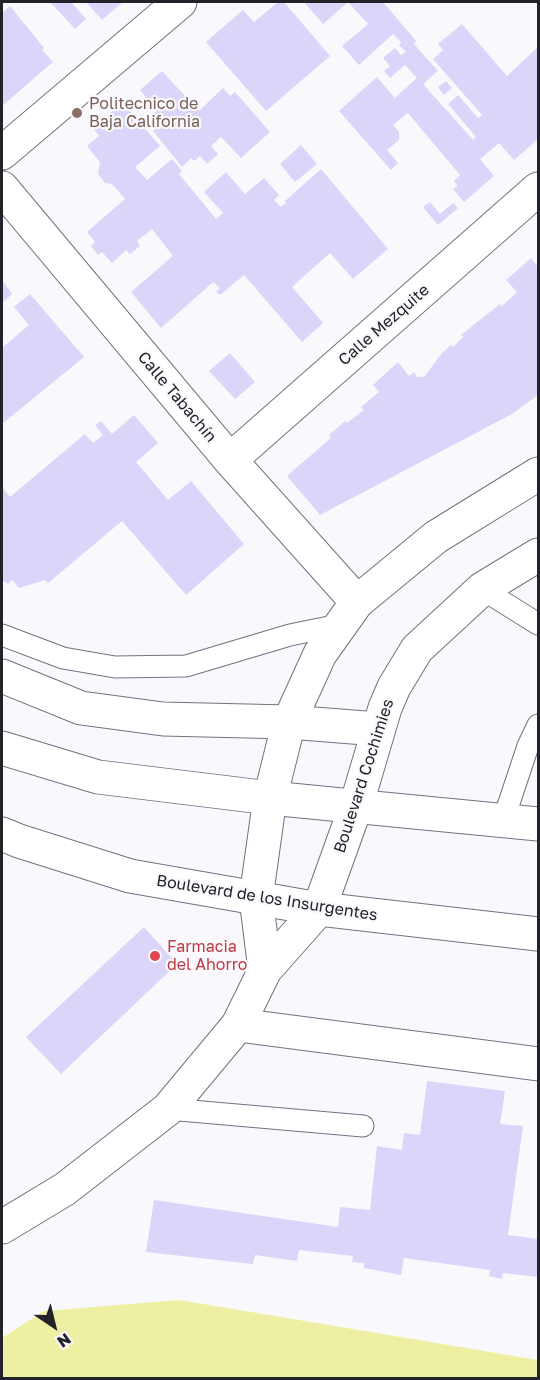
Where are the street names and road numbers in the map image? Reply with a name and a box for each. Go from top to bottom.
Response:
street label: Calle Mezquite [335,280,433,370]
street label: Calle Tabachín [134,348,220,446]
street label: Boulevard Cochimies [330,697,398,855]
street label: Boulevard de los Insurgentes [155,871,379,925]

